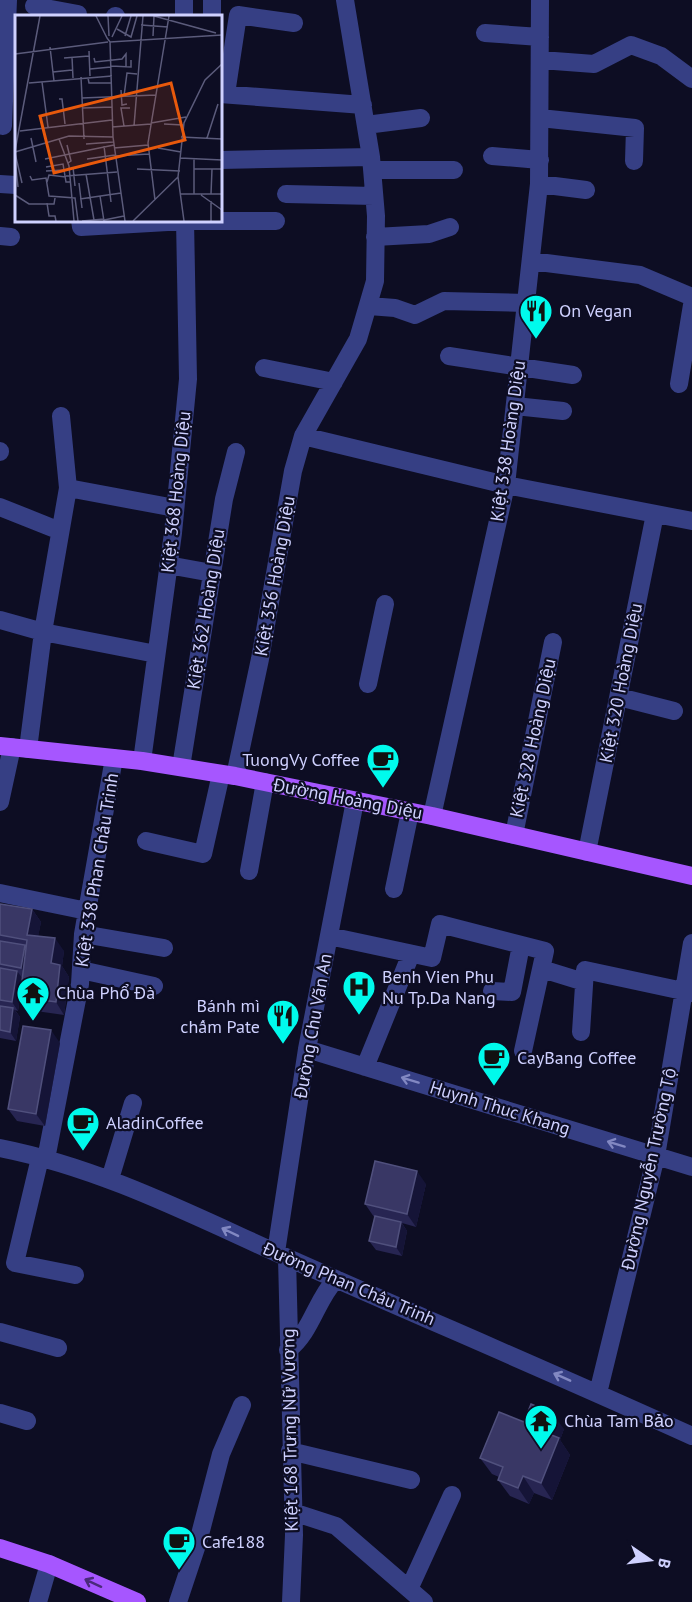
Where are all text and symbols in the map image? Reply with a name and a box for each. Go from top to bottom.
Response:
inset map [15,15,222,222]
restaurant icon: On Vegan [518,293,554,340]
place label: On Vegan [559,299,632,322]
street label: Kiệt 338 Hoàng Diệu [485,359,530,523]
street label: Kiệt 368 Hoàng Diệu [156,410,195,574]
street label: Kiệt 356 Hoàng Diệu [249,494,300,658]
street label: Kiệt 362 Hoàng Diệu [181,527,230,691]
street label: Kiệt 320 Hoàng Diệu [594,601,647,765]
street label: Kiệt 328 Hoàng Diệu [504,656,561,820]
cafe icon: TuongVy Coffee [365,742,401,789]
place label: TuongVy Coffee [242,748,360,771]
street label: Kiệt 338 Phan Châu Trinh [70,771,123,969]
street label: Đường Hoàng Diệu [271,773,425,824]
street label: Đường Chu Văn An [288,952,337,1101]
place label: Benh Vien Phu Nu Tp.Da Nang [382,965,496,1009]
hospital icon: Benh Vien Phu Nu Tp.Da Nang [341,969,377,1016]
temple icon: Chùa Phổ Đà [15,975,51,1022]
place label: Chùa Phổ Đà [56,981,155,1004]
place label: Bánh mì chấm Pate [180,994,260,1038]
restaurant icon: Bánh mì chấm Pate [265,998,301,1045]
cafe icon: CayBang Coffee [476,1040,512,1087]
place label: CayBang Coffee [517,1046,637,1069]
street label: Đường Nguyễn Trường Tộ [616,1066,681,1273]
one-way arrow [401,1074,420,1085]
street label: Huynh Thuc Khang [427,1075,573,1140]
cafe icon: AladinCoffee [65,1105,101,1152]
place label: AladinCoffee [106,1111,204,1134]
one-way arrow [607,1138,626,1149]
one-way arrow [221,1226,239,1238]
street label: Đường Phan Châu Trinh [259,1236,439,1330]
street label: Kiệt 168 Trưng Nữ Vương [276,1328,303,1532]
one-way arrow [554,1371,572,1383]
temple icon: Chùa Tam Bảo [523,1403,559,1450]
place label: Chùa Tam Bảo [564,1409,674,1432]
cafe icon: Cafe188 [161,1524,197,1571]
place label: Cafe188 [202,1530,265,1553]
north arrow [620,1530,680,1590]
text: B [654,1557,675,1571]
one-way arrow [85,1576,103,1588]

